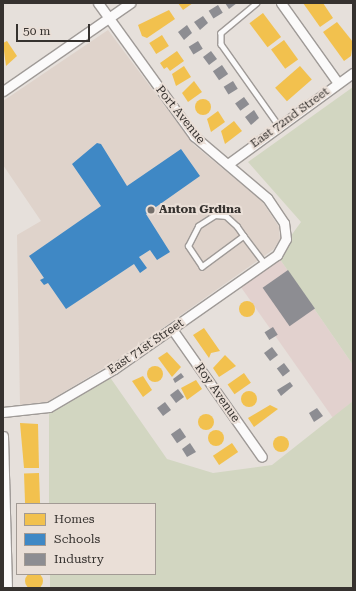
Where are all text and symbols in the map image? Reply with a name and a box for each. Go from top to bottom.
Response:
scale bar [18,16,92,42]
text: 50 m [23,24,50,38]
street label: Port Avenue [152,83,208,147]
street label: East 72nd Street [248,85,332,151]
place label: Anton Grdina [159,203,241,217]
marker: Anton Grdina [146,205,156,215]
street label: East 71st Street [105,316,187,378]
street label: Roy Avenue [191,361,243,425]
legend [16,503,156,575]
text: Homes [54,512,94,526]
text: Schools [54,532,100,546]
text: Industry [54,552,104,566]

